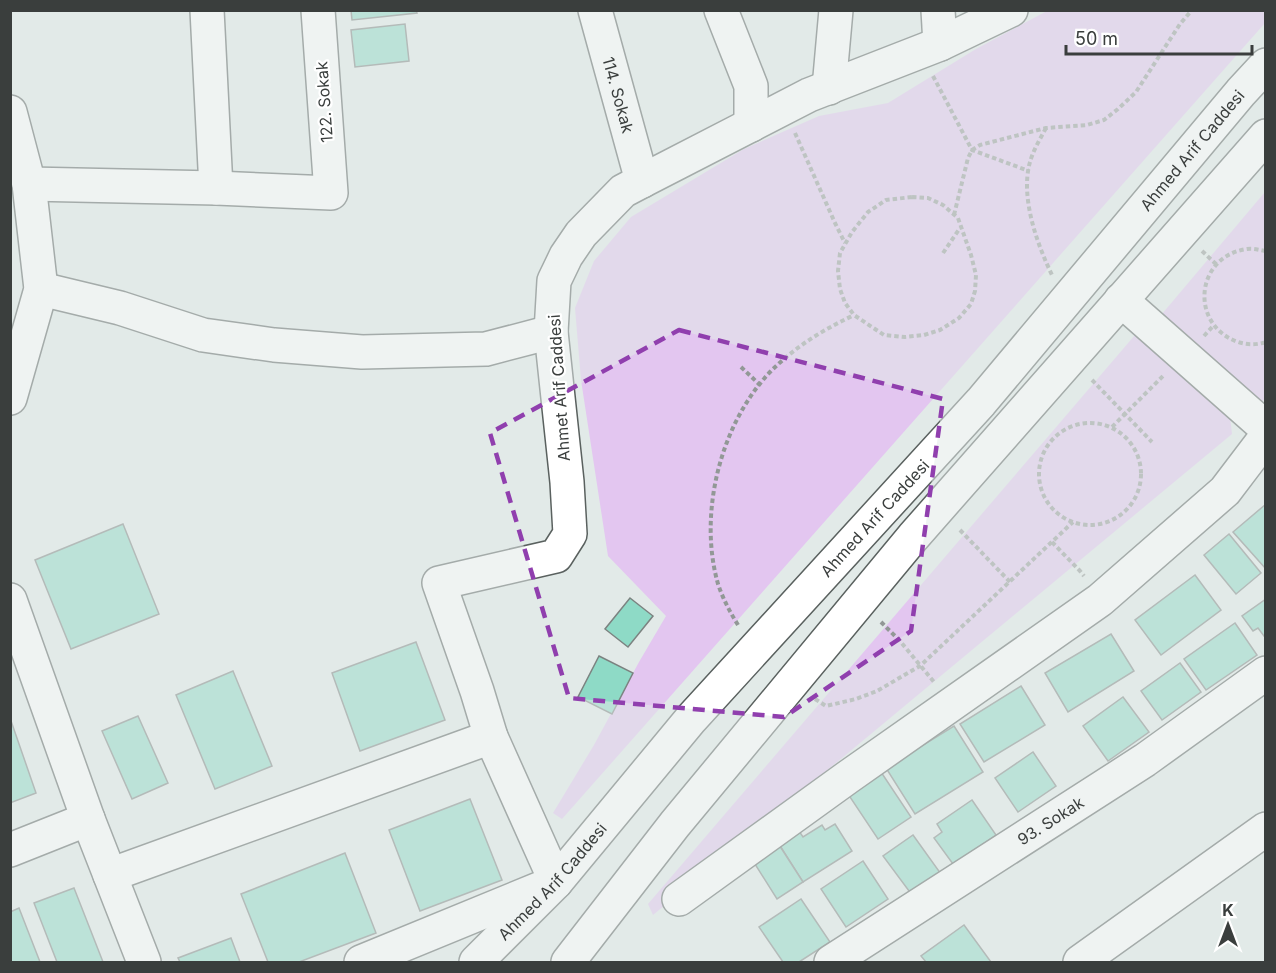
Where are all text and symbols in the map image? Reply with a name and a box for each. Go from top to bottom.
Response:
scale bar [1066,18,1252,56]
text: 50 m [1075,28,1118,49]
street label: 114. Sokak [598,54,638,135]
street label: 122. Sokak [311,60,337,143]
street label: Ahmed Arif Caddesi [1136,86,1249,215]
street label: Ahmet Arif Caddesi [544,314,574,462]
street label: Ahmed Arif Caddesi [816,455,933,581]
street label: 93. Sokak [1014,792,1088,849]
street label: Ahmed Arif Caddesi [494,819,611,944]
north arrow [1198,895,1258,955]
text: K [1222,900,1234,920]

